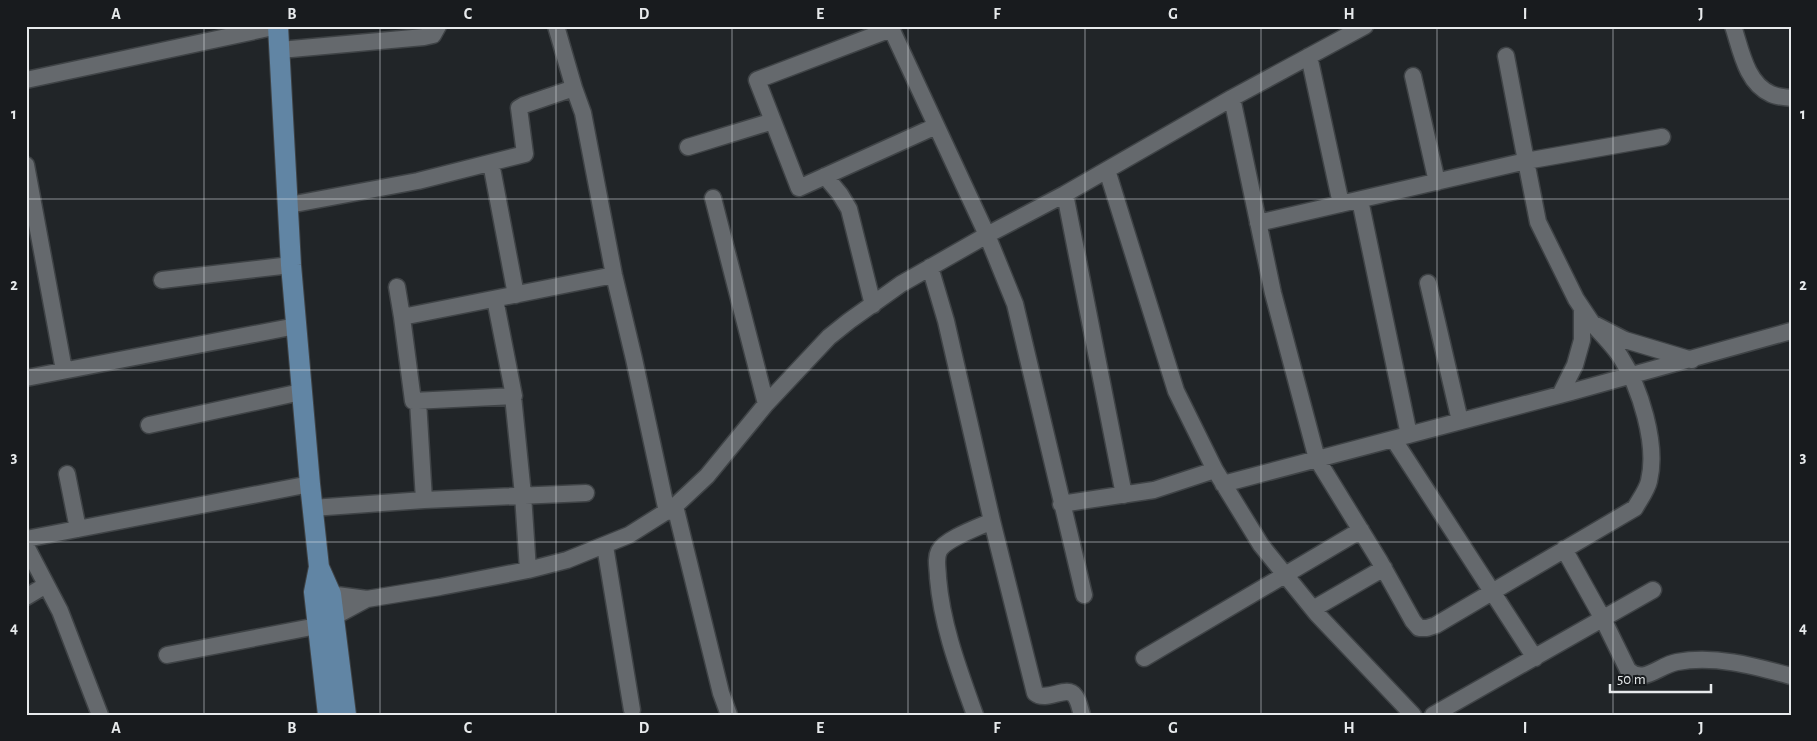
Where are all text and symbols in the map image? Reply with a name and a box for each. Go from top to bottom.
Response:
text: A [111,6,121,22]
text: B [287,6,297,22]
text: C [464,6,473,22]
text: D [639,6,650,22]
text: E [816,6,824,22]
text: F [993,6,1001,22]
text: G [1168,6,1178,22]
text: H [1343,6,1355,22]
text: I [1523,6,1527,22]
text: J [1698,6,1704,22]
text: 1 [11,106,17,122]
text: 1 [1800,106,1806,122]
text: 2 [10,277,18,293]
text: 2 [1799,277,1807,293]
text: 3 [11,449,18,465]
text: 3 [1800,449,1807,465]
text: 4 [10,620,18,636]
text: 4 [1799,620,1807,636]
scale bar [1610,661,1711,693]
text: 50 m [1617,672,1646,687]
text: A [111,720,121,736]
text: B [287,720,297,736]
text: C [464,720,473,736]
text: D [639,720,650,736]
text: E [816,720,824,736]
text: F [993,720,1001,736]
text: G [1168,720,1178,736]
text: H [1343,720,1355,736]
text: I [1523,720,1527,736]
text: J [1698,720,1704,736]

